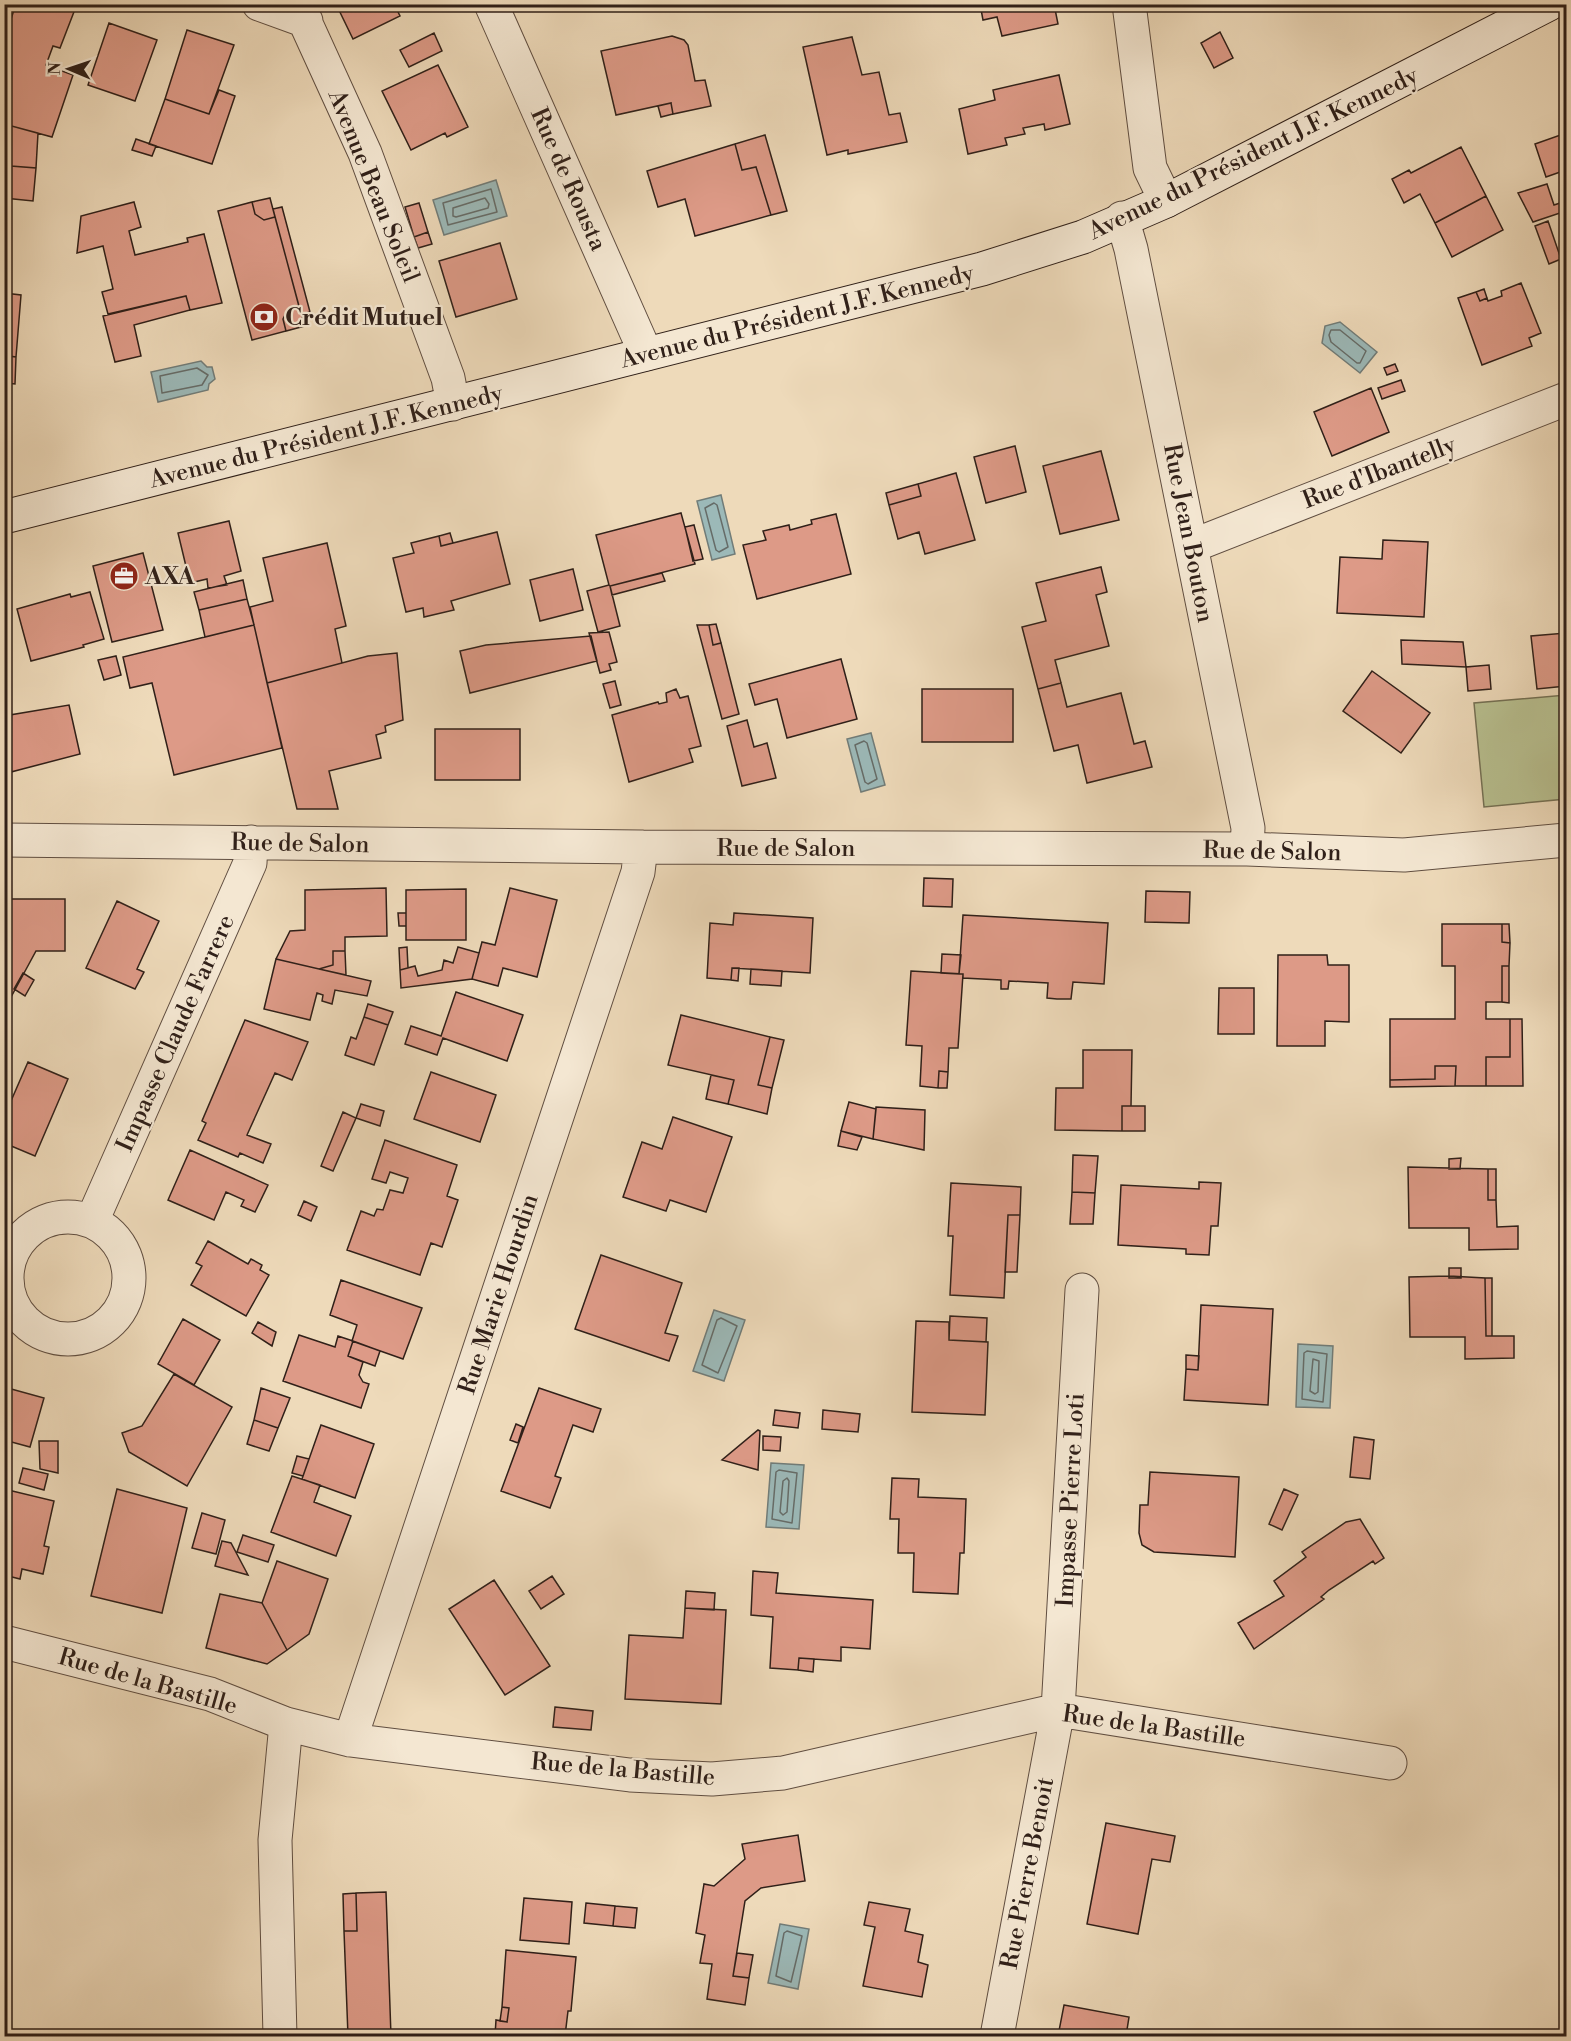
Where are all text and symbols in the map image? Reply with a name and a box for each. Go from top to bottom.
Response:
north arrow [39,39,99,99]
text: N [45,61,65,75]
street label: Avenue du Président J.F. Kennedy [1083,61,1423,247]
street label: Avenue Beau Soleil [320,85,425,287]
street label: Rue de Rousta [523,103,613,256]
street label: Avenue du Président J.F. Kennedy [616,258,977,376]
bank icon: Crédit Mutuel [248,301,280,333]
place label: Crédit Mutuel [285,303,443,333]
street label: Avenue du Président J.F. Kennedy [145,378,506,496]
street label: Rue d'Ibantelly [1298,430,1461,516]
street label: Rue Jean Bouton [1156,441,1220,625]
office icon: AXA [108,560,140,592]
place label: AXA [144,562,195,592]
street label: Rue de Salon [230,828,370,860]
street label: Rue de Salon [717,834,855,864]
street label: Rue de Salon [1202,836,1342,868]
street label: Impasse Claude Farrere [110,910,242,1156]
street label: Rue Marie Hourdin [452,1190,546,1398]
street label: Impasse Pierre Loti [1050,1392,1092,1608]
street label: Rue de la Bastille [55,1642,241,1722]
street label: Rue de la Bastille [1060,1699,1247,1755]
street label: Rue de la Bastille [530,1747,716,1793]
street label: Rue Pierre Benoit [995,1774,1061,1972]

